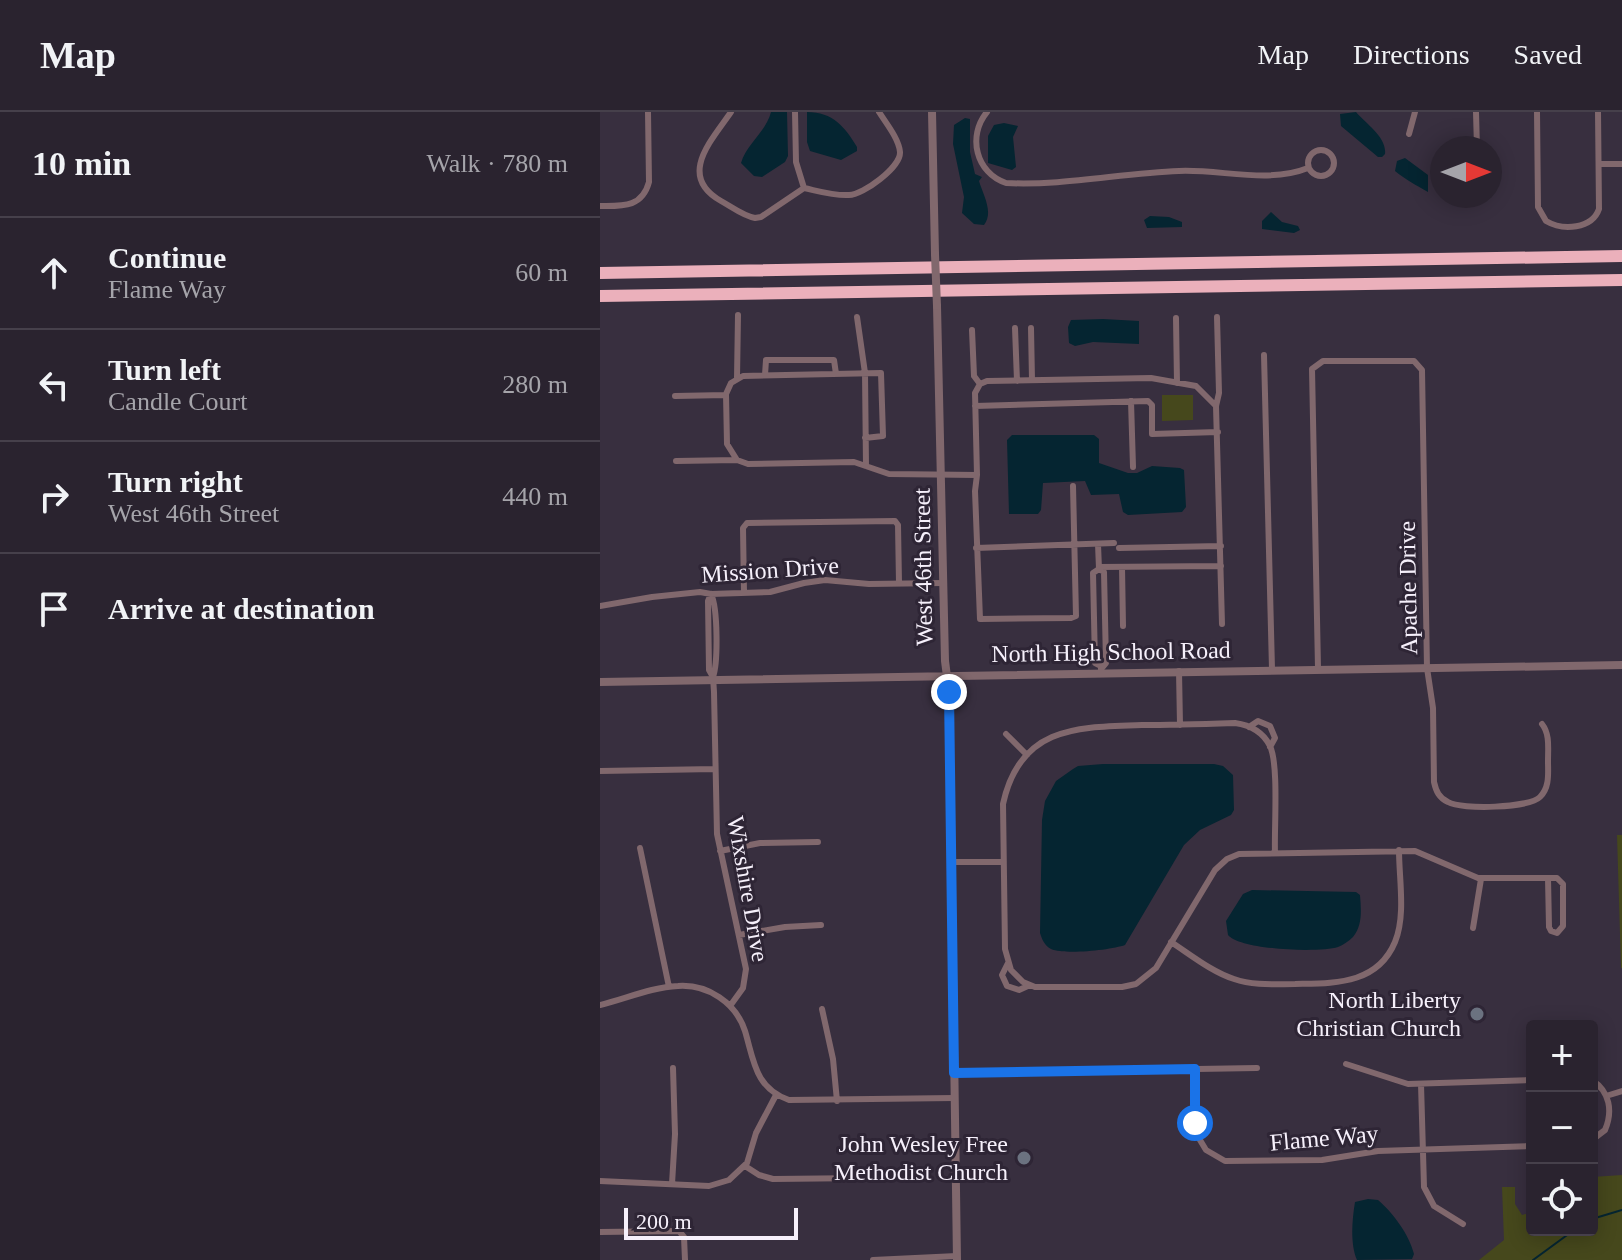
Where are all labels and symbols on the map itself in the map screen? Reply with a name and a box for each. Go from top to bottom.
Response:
north arrow [1430,136,1502,208]
street label: West 46th Street [909,487,937,646]
street label: Apache Drive [1394,521,1422,655]
street label: Mission Drive [700,552,840,588]
street label: North High School Road [991,637,1231,667]
route end [931,674,967,710]
street label: Wixshire Drive [722,814,774,964]
place label: North Liberty Christian Church [1296,987,1461,1041]
marker: North Liberty Christian Church [1468,1005,1486,1023]
route start [1177,1105,1213,1141]
street label: Flame Way [1269,1120,1379,1156]
place label: John Wesley Free Methodist Church [834,1131,1008,1185]
marker: John Wesley Free Methodist Church [1015,1149,1033,1167]
scale bar [624,1204,798,1240]

